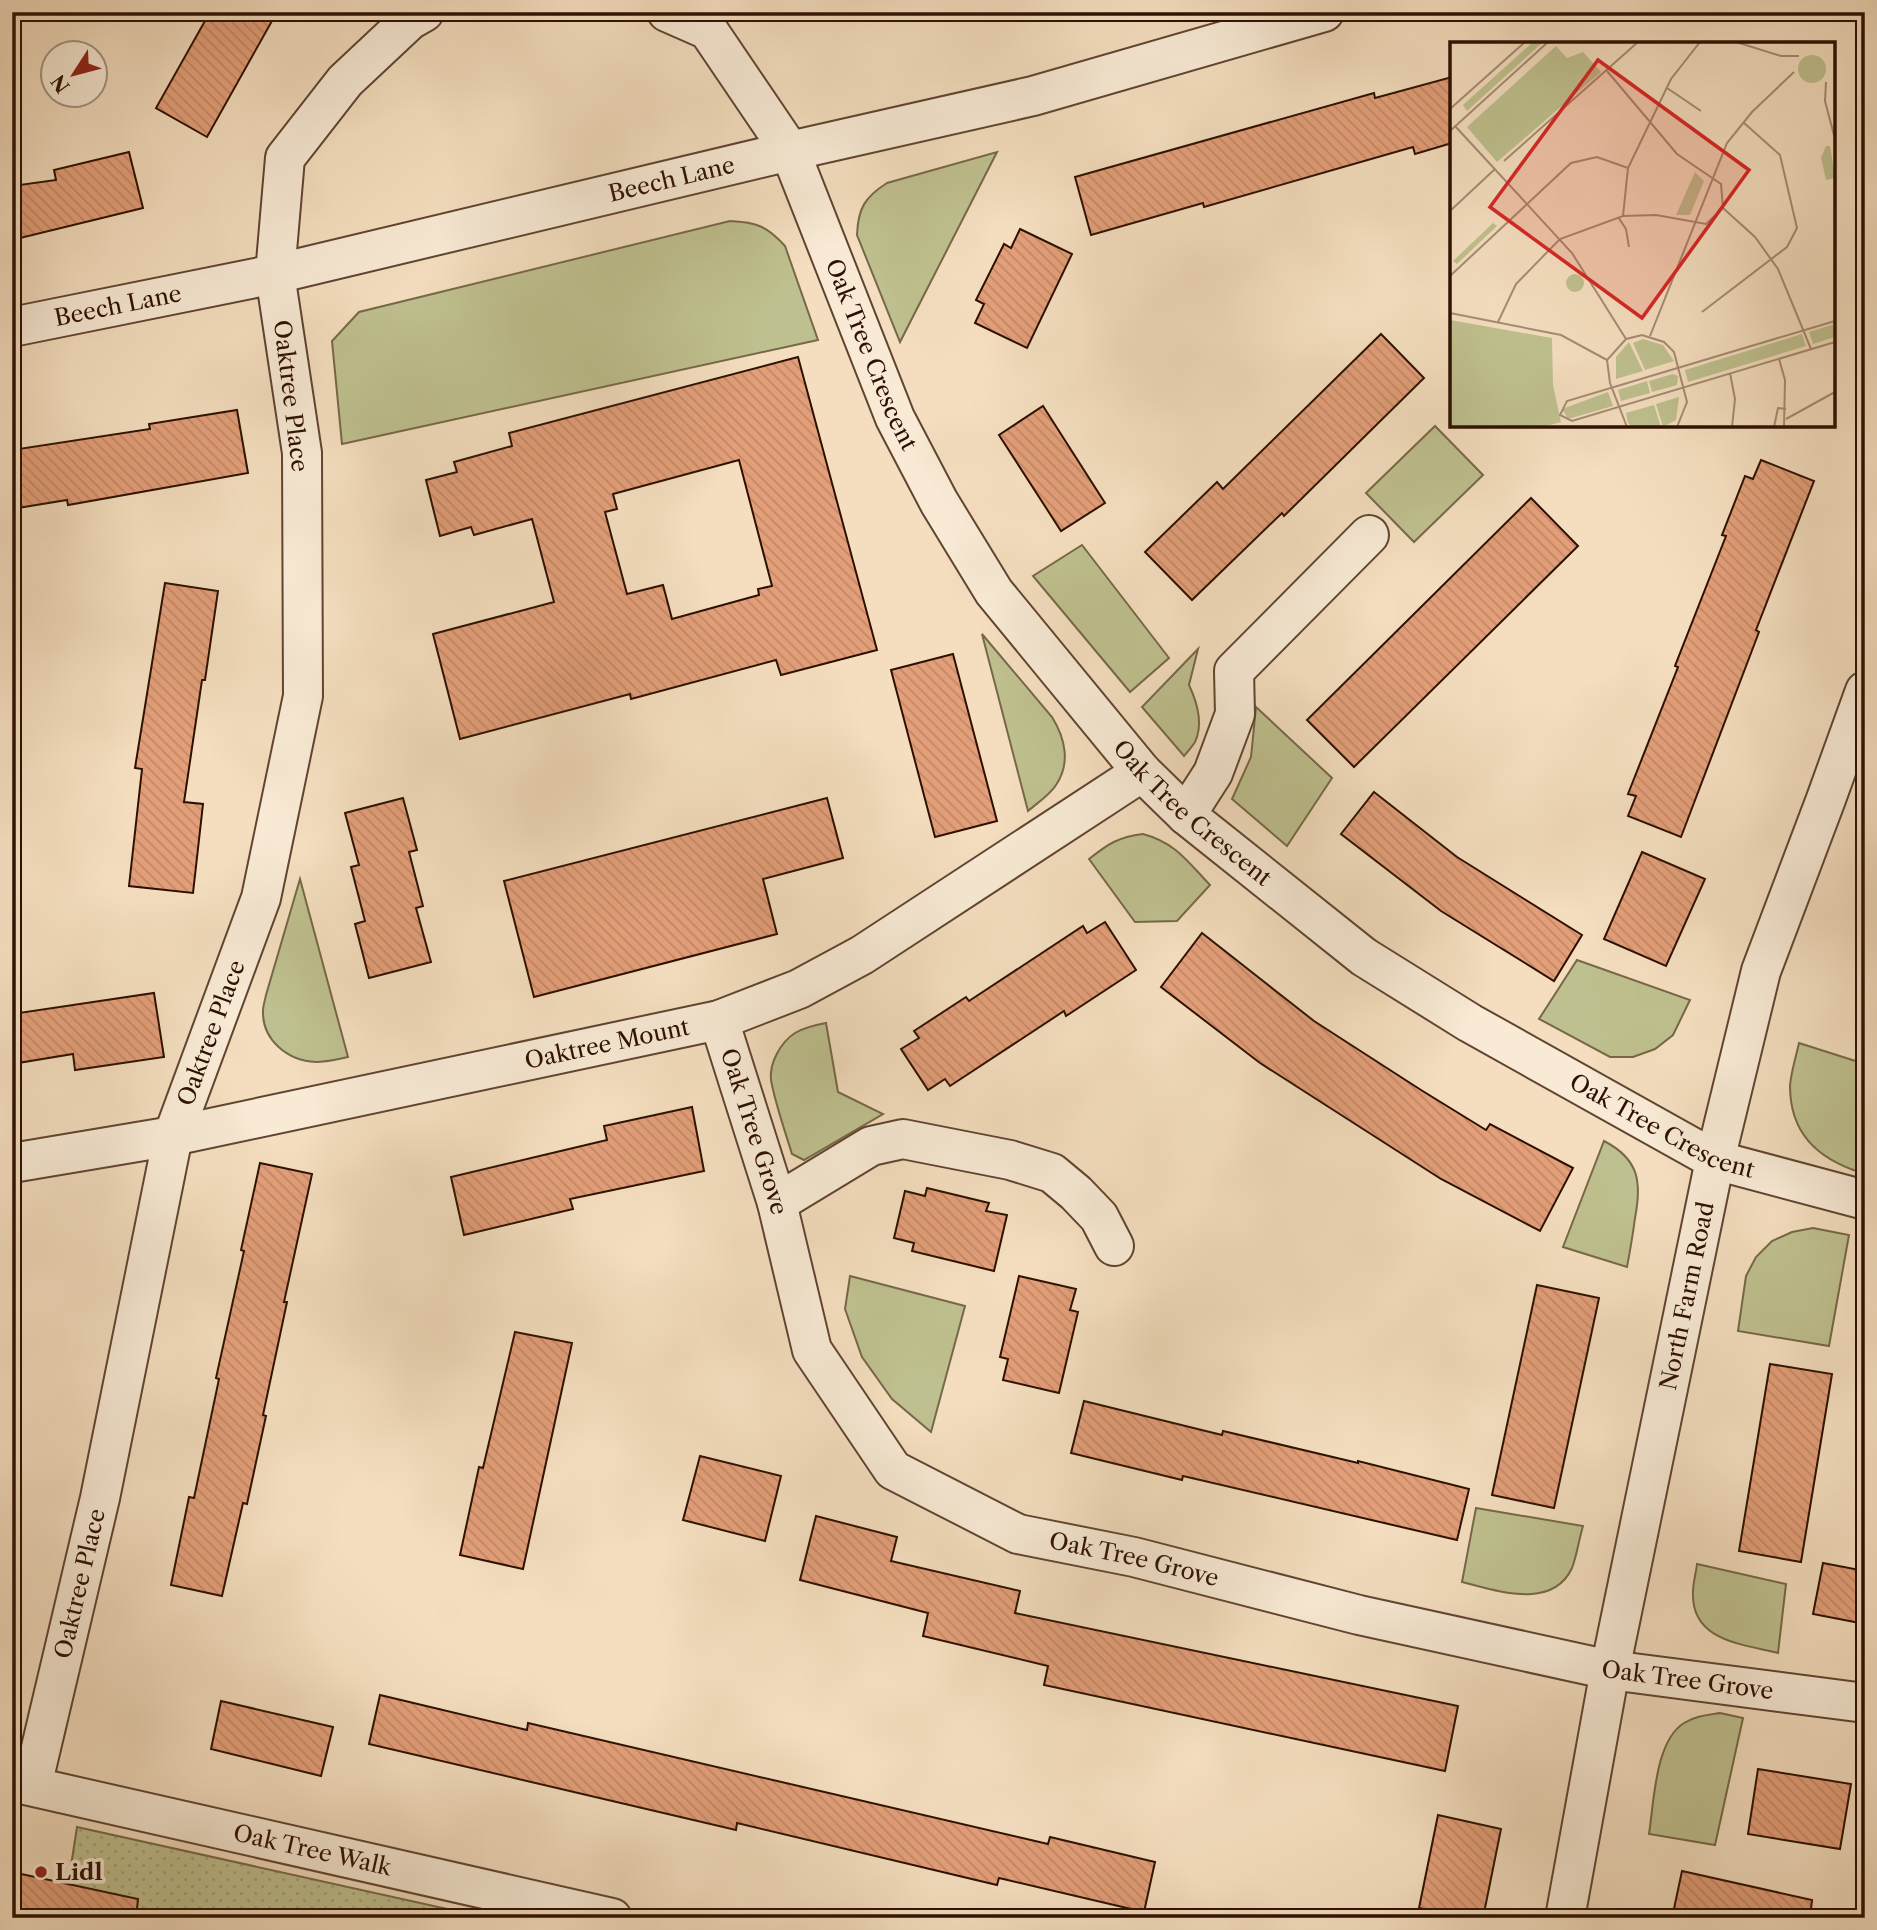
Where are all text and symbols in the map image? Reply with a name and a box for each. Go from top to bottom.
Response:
north arrow [38,38,108,108]
inset map [1450,42,1835,427]
text: N [46,70,75,97]
street label: Beech Lane [606,151,738,208]
street label: Oak Tree Crescent [820,255,923,455]
street label: Beech Lane [52,279,184,332]
street label: Oaktree Place [268,318,314,474]
street label: Oak Tree Crescent [1107,734,1277,892]
street label: Oaktree Place [171,956,251,1110]
street label: Oaktree Mount [522,1013,692,1075]
street label: Oak Tree Grove [715,1045,793,1217]
street label: Oak Tree Crescent [1565,1068,1757,1184]
street label: North Farm Road [1654,1199,1720,1392]
street label: Oaktree Place [49,1506,111,1661]
street label: Oak Tree Grove [1047,1527,1222,1592]
street label: Oak Tree Grove [1600,1655,1775,1705]
street label: Oak Tree Walk [231,1819,396,1882]
place label: Lidl [55,1858,103,1886]
marker: Lidl [33,1864,49,1880]

